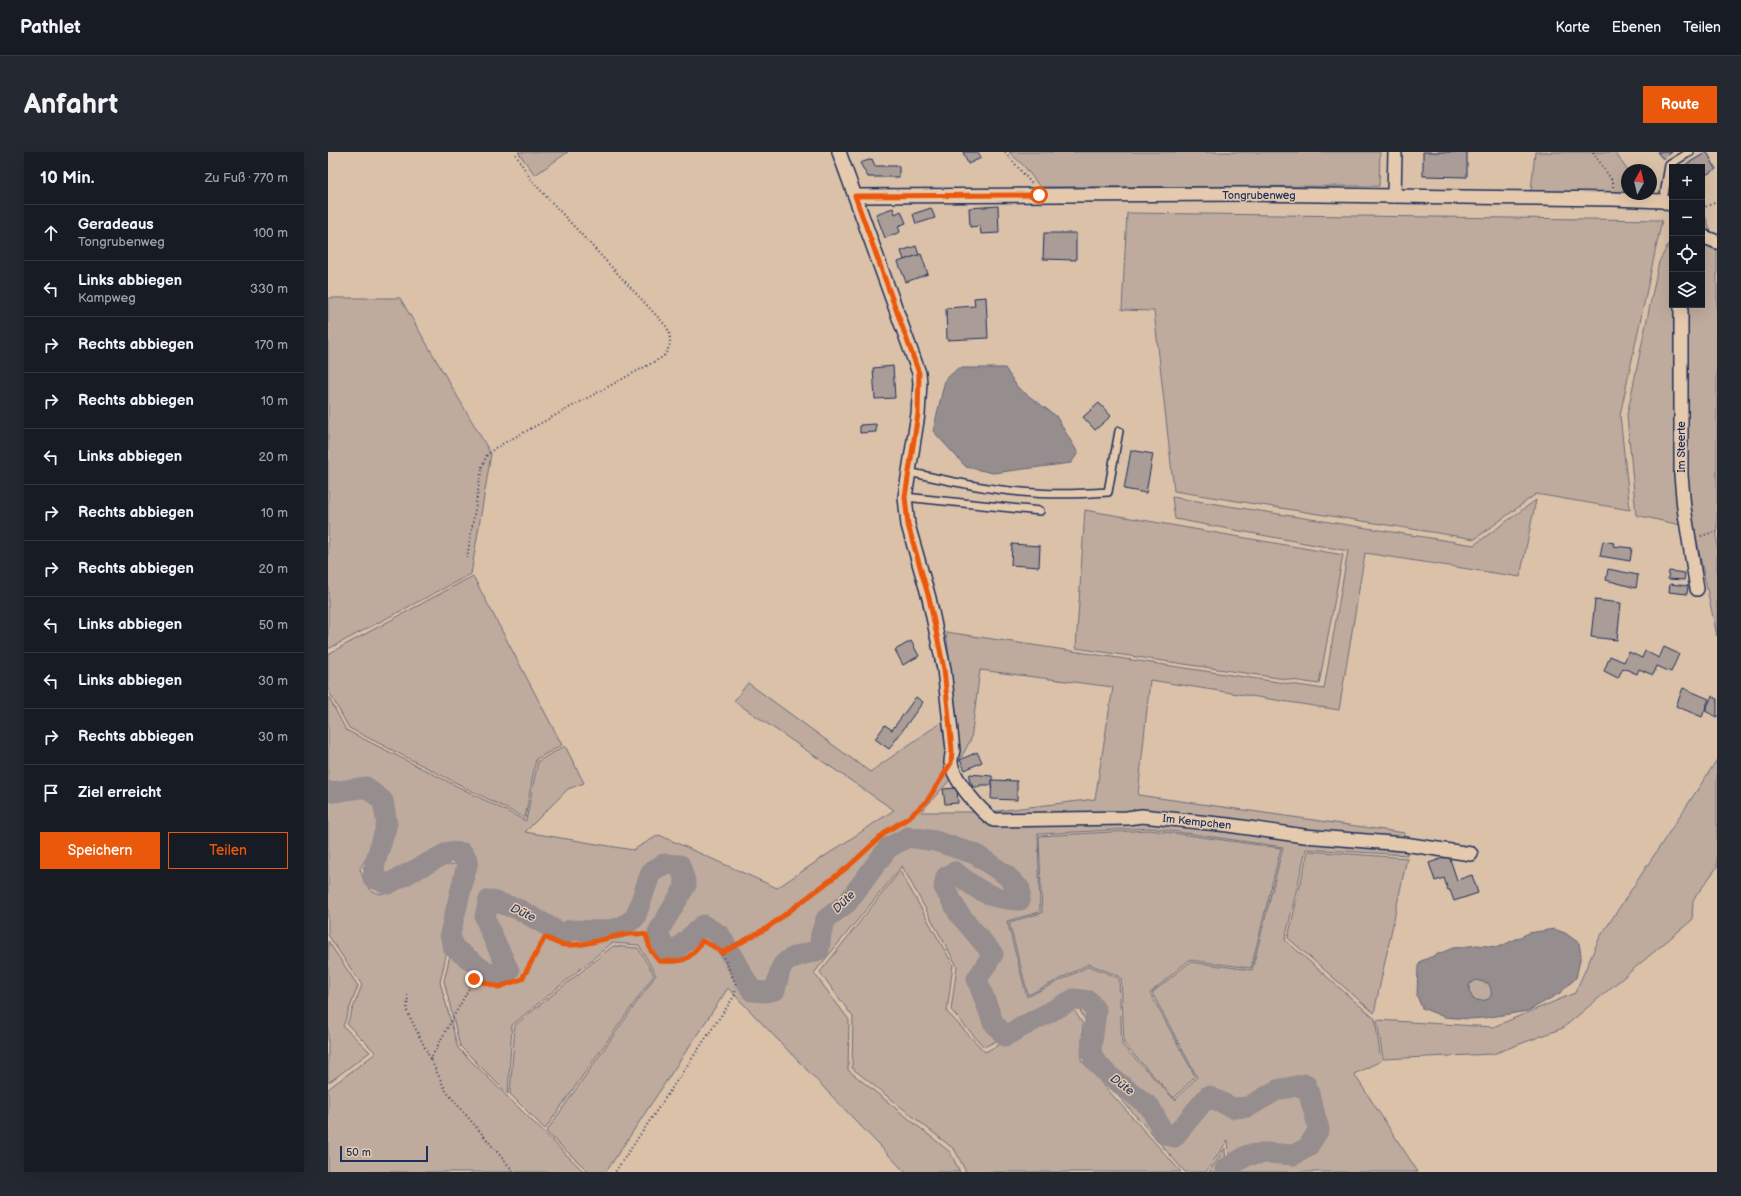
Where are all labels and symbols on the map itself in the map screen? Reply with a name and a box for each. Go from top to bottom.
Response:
north arrow [1621,164,1657,200]
route start [1030,186,1048,204]
street label: Tongrubenweg [1222,189,1296,202]
street label: Im Steerte [1675,421,1688,473]
street label: Im Kempchen [1162,812,1232,832]
water label: Düte [830,888,858,916]
water label: Düte [508,901,538,925]
route end [465,970,483,988]
water label: Düte [1107,1071,1137,1099]
scale bar [340,1144,428,1163]

